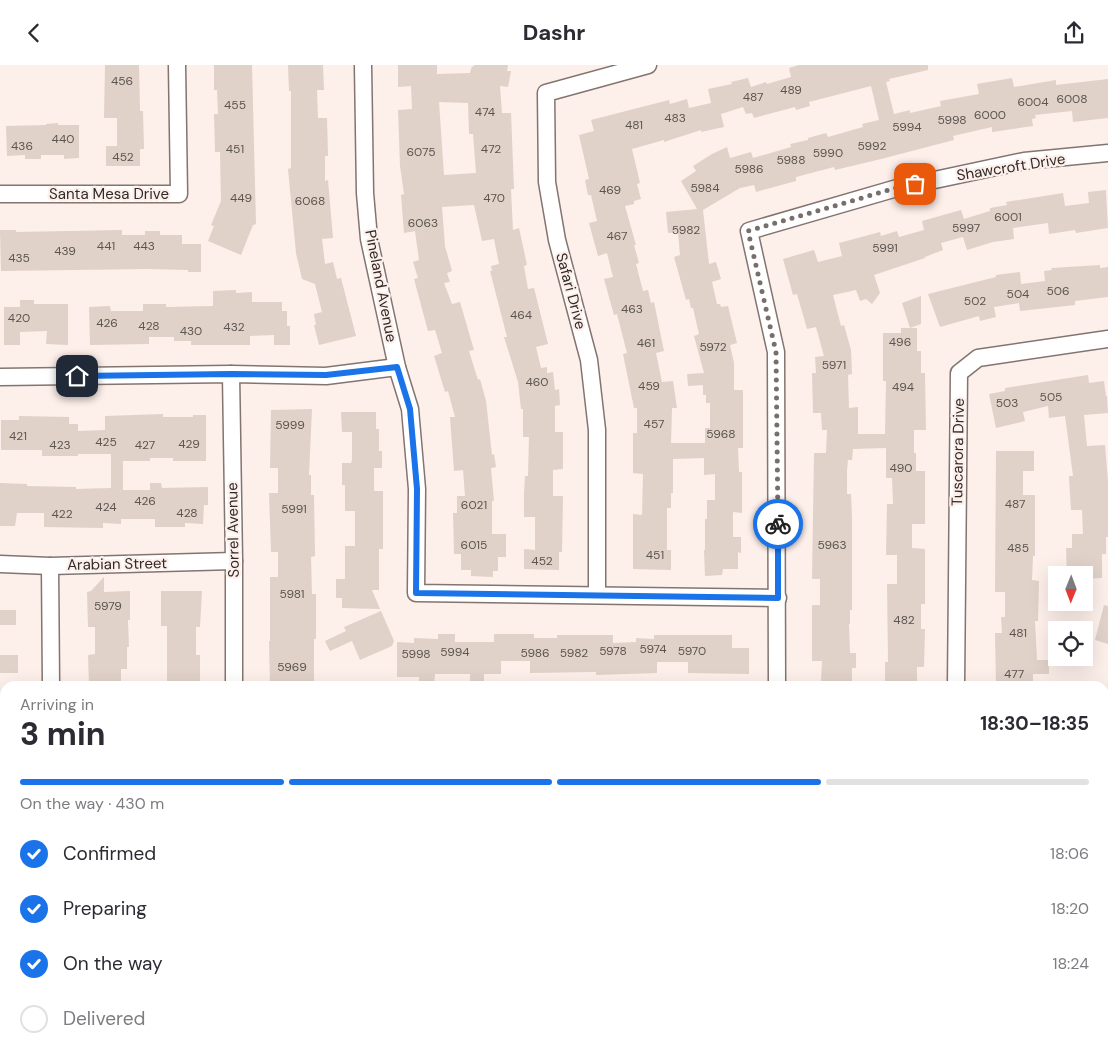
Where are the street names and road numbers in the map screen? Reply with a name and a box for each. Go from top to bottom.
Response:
street label: Shawcroft Drive [955,149,1067,185]
street label: Santa Mesa Drive [49,184,169,204]
street label: Pineland Avenue [360,228,402,344]
street label: Safari Drive [551,251,591,331]
street label: Tuscarora Drive [947,398,969,506]
street label: Sorrel Avenue [222,482,244,578]
street label: Arabian Street [67,553,167,575]

